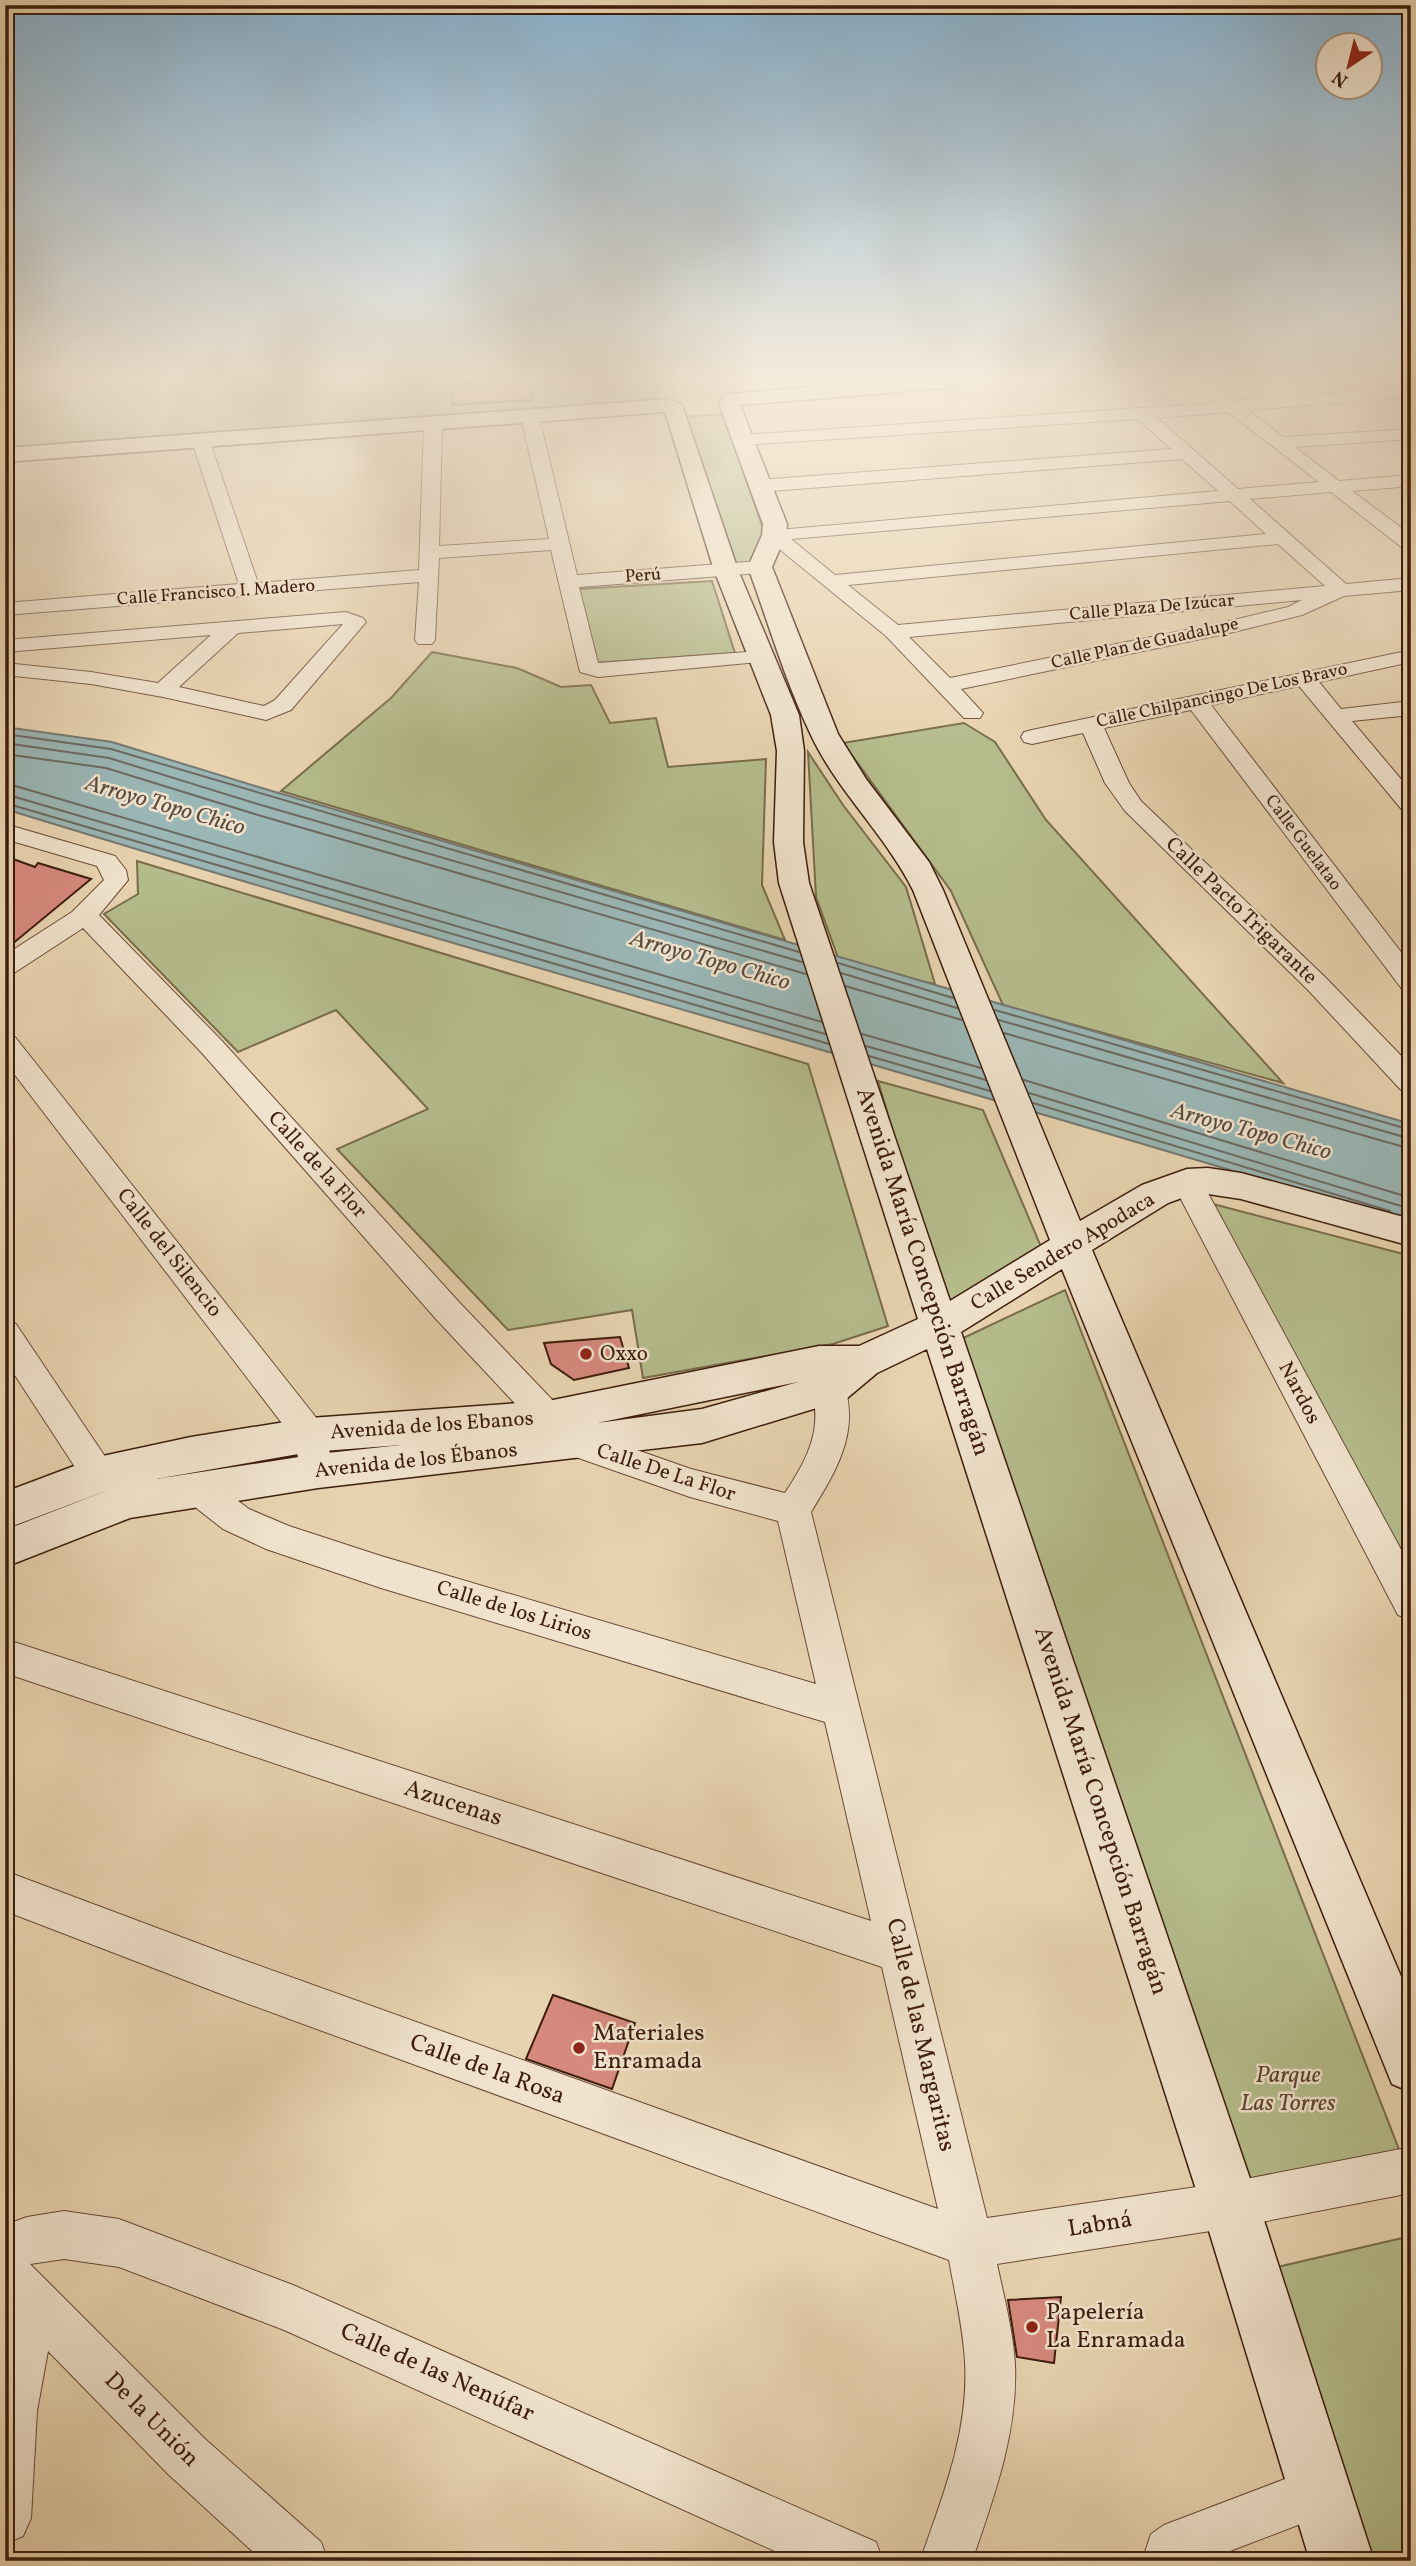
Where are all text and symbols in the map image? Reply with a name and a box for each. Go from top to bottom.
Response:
north arrow [1314,32,1384,102]
text: N [1327,64,1354,93]
street label: Perú [624,562,662,590]
street label: Calle Francisco I. Madero [116,574,316,612]
street label: Calle Plaza De Izúcar [1069,588,1236,628]
street label: Calle Plan de Guadalupe [1049,612,1241,676]
street label: Calle Chilpancingo De Los Bravo [1094,657,1350,735]
water label: Arroyo Topo Chico [80,768,249,844]
street label: Calle Guelatao [1259,790,1347,896]
street label: Calle Pacto Trigarante [1158,831,1324,991]
water label: Arroyo Topo Chico [625,923,794,999]
street label: Avenida María Concepción Barragán [846,1083,998,1461]
water label: Arroyo Topo Chico [1166,1095,1335,1169]
street label: Calle de la Flor [261,1105,373,1225]
street label: Calle del Silencio [109,1182,229,1324]
street label: Calle Sendero Apodaca [965,1185,1161,1319]
place label: Oxxo [600,1340,648,1369]
marker: Oxxo [578,1346,594,1362]
street label: Nardos [1271,1357,1327,1429]
street label: Avenida de los Ebanos [329,1404,535,1448]
street label: Avenida de los Ébanos [313,1436,519,1486]
street label: Calle De La Flor [593,1437,740,1509]
street label: Calle de los Lirios [433,1574,595,1648]
street label: Avenida María Concepción Barragán [1024,1622,1176,2000]
street label: Azucenas [400,1772,506,1836]
street label: Calle de las Margaritas [877,1915,963,2155]
place label: Materiales Enramada [593,2017,705,2079]
street label: Calle de la Rosa [405,2026,569,2114]
marker: Materiales Enramada [571,2040,587,2056]
park label: Parque Las Torres [1240,2059,1336,2121]
street label: Labná [1065,2203,1135,2247]
place label: Papelería La Enramada [1046,2296,1186,2358]
street label: Calle de las Nenúfar [334,2315,540,2431]
marker: Papelería La Enramada [1024,2319,1040,2335]
street label: De la Unión [96,2365,206,2475]

